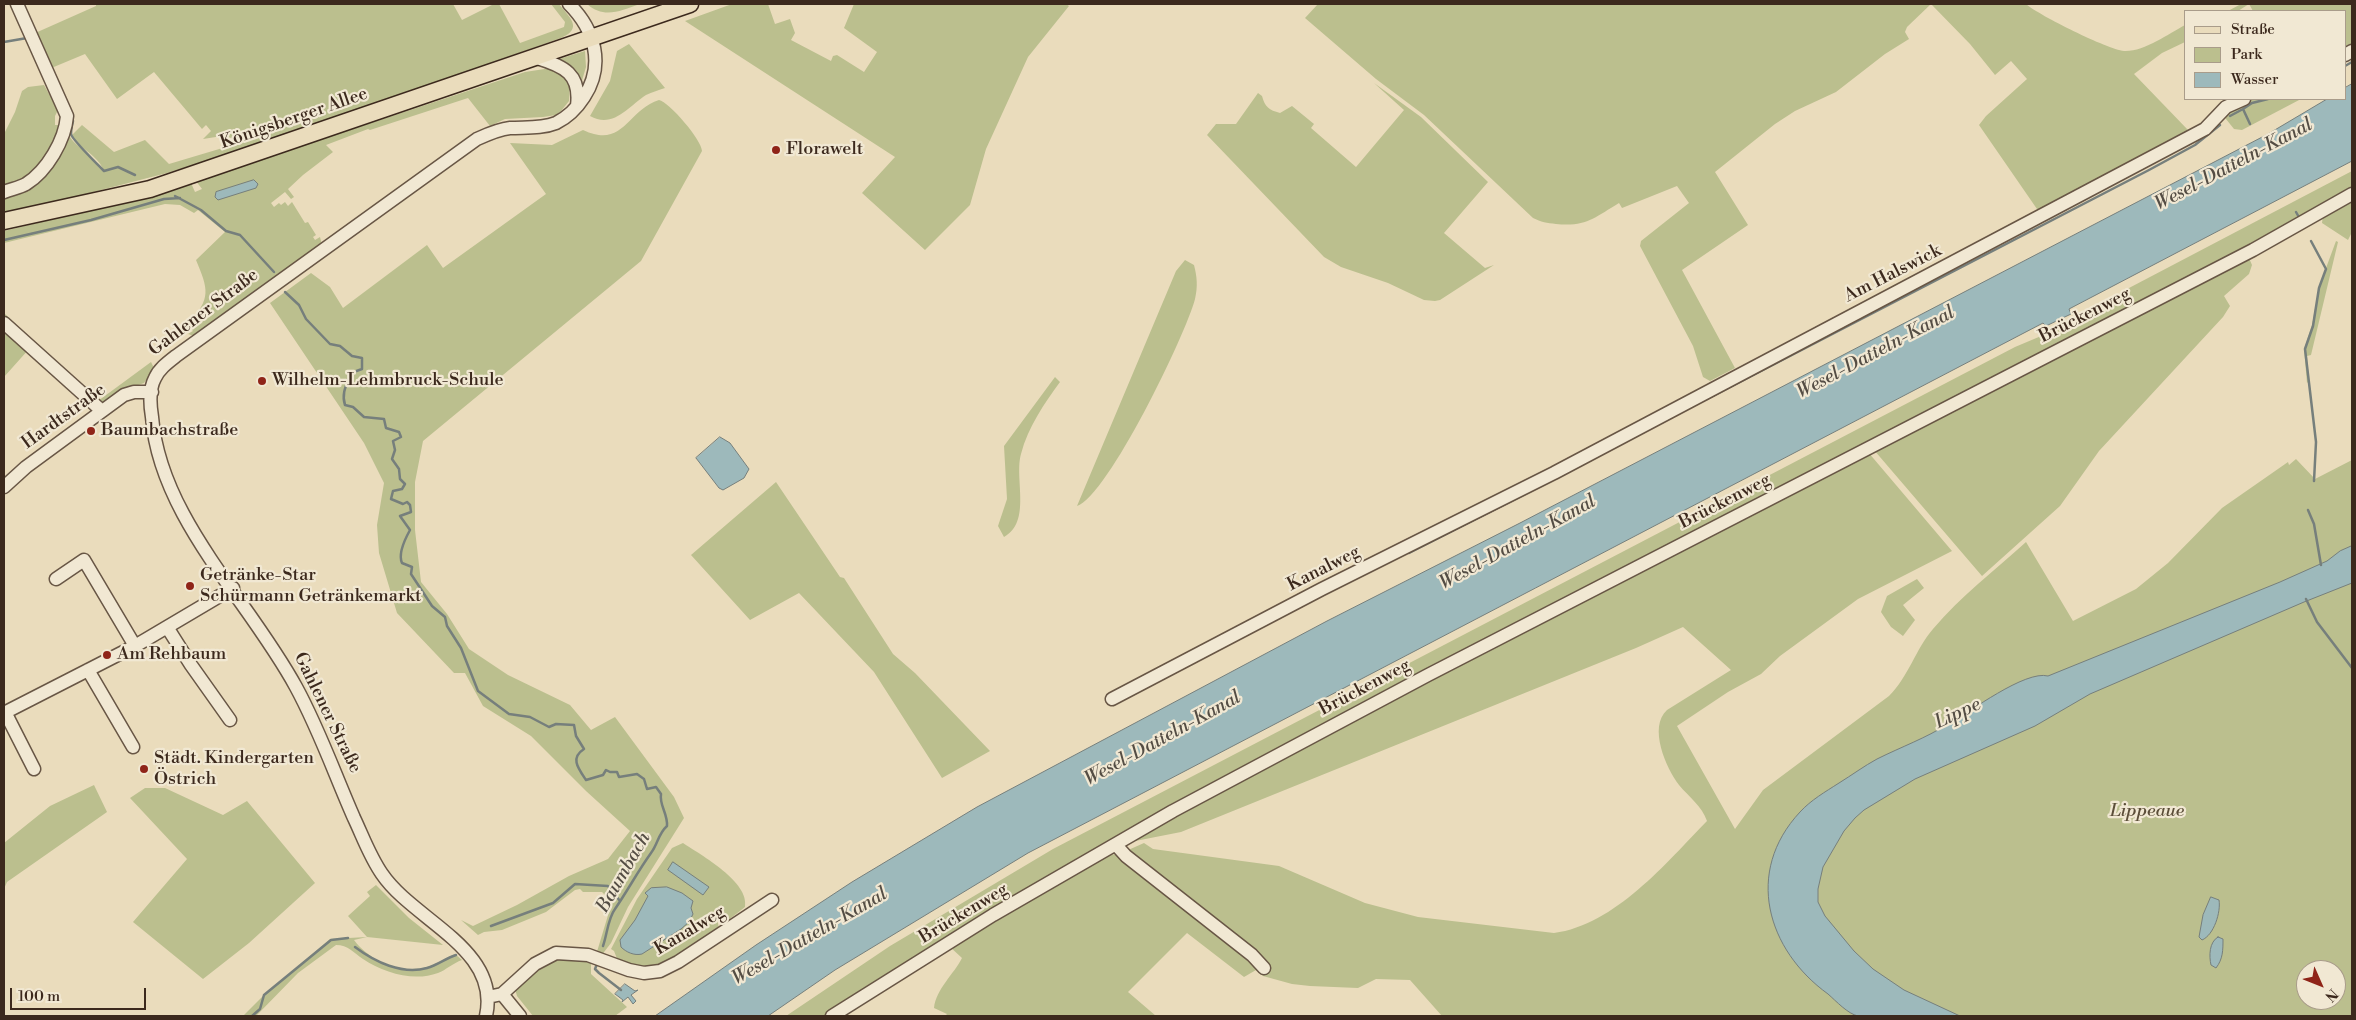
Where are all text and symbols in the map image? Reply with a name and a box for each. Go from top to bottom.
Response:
legend [2184,10,2346,100]
text: Straße [2231,20,2275,39]
text: Park [2231,45,2262,64]
text: Wasser [2231,70,2278,89]
street label: Königsberger Allee [217,84,371,154]
water label: Wesel-Datteln-Kanal [2151,114,2317,216]
place label: Florawelt [786,139,863,161]
marker: Florawelt [770,144,782,156]
street label: Am Halswick [1841,240,1945,308]
street label: Gahlener Straße [145,265,263,361]
street label: Brückenweg [2036,284,2134,348]
water label: Wesel-Datteln-Kanal [1793,302,1959,404]
place label: Wilhelm-Lehmbruck-Schule [272,370,504,392]
marker: Wilhelm-Lehmbruck-Schule [256,375,268,387]
street label: Hardtstraße [18,379,110,455]
place label: Baumbachstraße [101,420,238,442]
marker: Baumbachstraße [85,425,97,437]
street label: Brückenweg [1676,470,1774,534]
water label: Wesel-Datteln-Kanal [1436,490,1600,596]
street label: Kanalweg [1284,541,1364,597]
place label: Getränke-Star Schürmann Getränkemarkt [200,565,421,608]
marker: Getränke-Star Schürmann Getränkemarkt [184,580,196,592]
place label: Am Rehbaum [117,644,226,666]
marker: Am Rehbaum [101,649,113,661]
street label: Gahlener Straße [288,649,366,777]
street label: Brückenweg [1316,655,1414,721]
water label: Wesel-Datteln-Kanal [1081,686,1245,792]
water label: Lippe [1931,694,1985,734]
place label: Städt. Kindergarten Östrich [154,748,314,791]
marker: Städt. Kindergarten Östrich [138,763,150,775]
park label: Lippeaue [2110,801,2184,823]
water label: Baumbach [592,829,656,917]
street label: Brückenweg [916,879,1012,949]
water label: Wesel-Datteln-Kanal [728,883,892,991]
street label: Kanalweg [651,901,729,961]
north arrow [2296,960,2346,1010]
scale bar [12,978,149,1010]
text: N [2321,984,2341,1005]
text: 100 m [18,987,60,1006]

